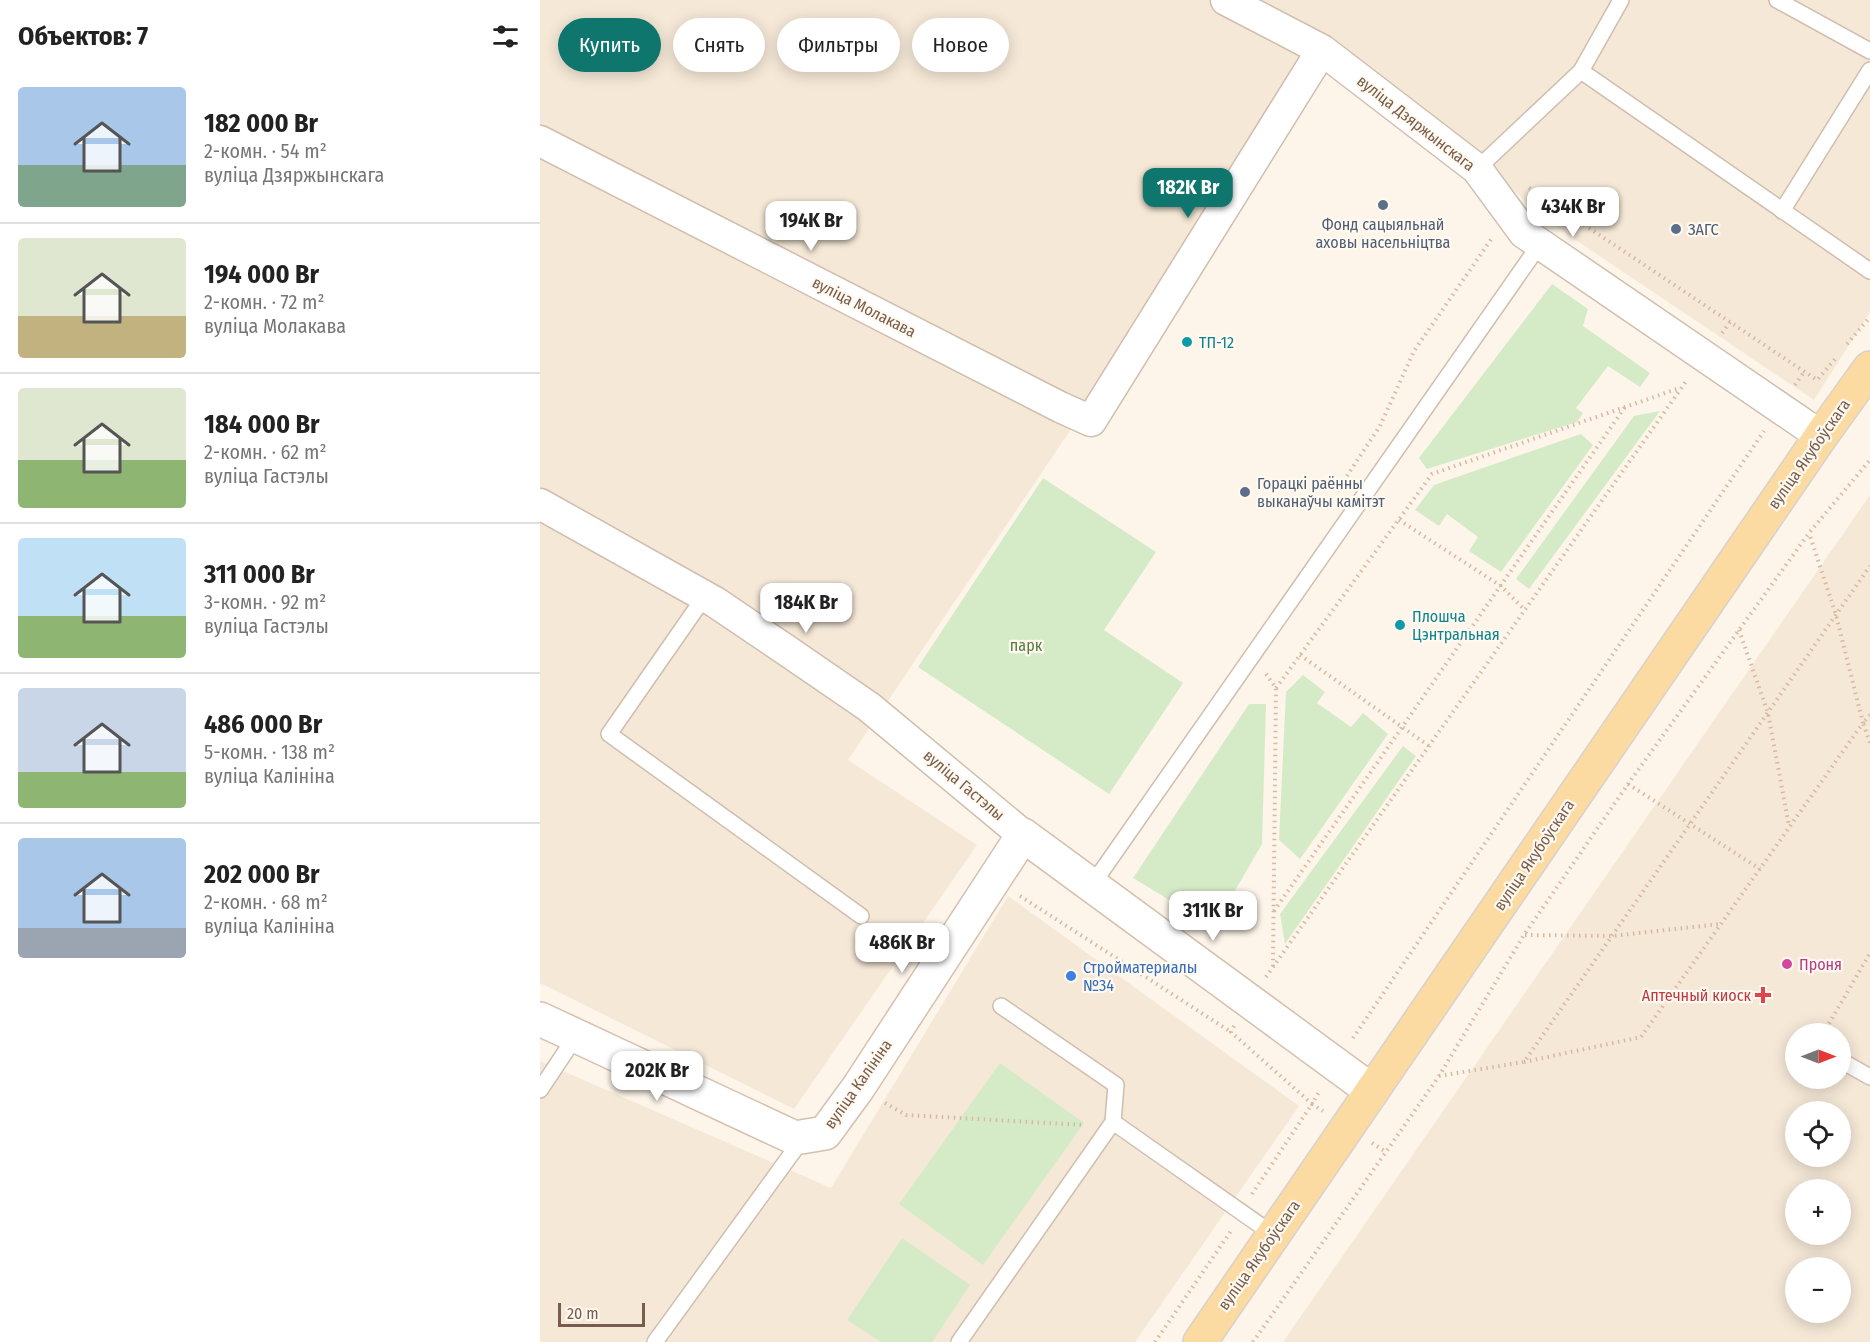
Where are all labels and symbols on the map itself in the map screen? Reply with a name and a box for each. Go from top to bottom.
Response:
street label: вуліца Дзяржынскага [1353,71,1479,175]
pin: 182K Br [1133,168,1243,219]
pin: 434K Br [1518,187,1628,238]
marker: Фонд сацыяльнай аховы насельніцтва [1376,198,1390,212]
pin: 194K Br [756,201,866,252]
place label: Фонд сацыяльнай аховы насельніцтва [1316,215,1451,252]
place label: ЗАГС [1688,220,1719,239]
marker: ЗАГС [1669,222,1683,236]
street label: вуліца Молакава [809,273,919,341]
place label: ТП-12 [1199,333,1234,352]
marker: ТП-12 [1180,335,1194,349]
street label: вуліца Якубоўскага [1764,395,1854,513]
place label: Горацкі раённы выканаўчы камітэт [1257,474,1385,511]
marker: Горацкі раённы выканаўчы камітэт [1238,485,1252,499]
pin: 184K Br [751,583,861,634]
place label: Плошча Цэнтральная [1412,607,1500,644]
marker: Плошча Цэнтральная [1393,618,1407,632]
park label: парк [1010,636,1043,655]
street label: вуліца Гастэлы [920,746,1008,824]
street label: вуліца Якубоўскага [1490,796,1578,914]
pin: 311K Br [1158,891,1268,942]
pin: 486K Br [847,923,957,974]
place label: Проня [1799,955,1842,974]
marker: Проня [1780,957,1794,971]
place label: Стройматериалы №34 [1083,958,1197,995]
marker: Стройматериалы №34 [1064,969,1078,983]
place label: Аптечный киоск [1642,986,1751,1005]
marker: Аптечный киоск [1756,988,1770,1002]
north arrow [1785,1023,1851,1089]
street label: вуліца Калініна [820,1036,896,1132]
pin: 202K Br [602,1051,712,1102]
street label: вуліца Якубоўскага [1214,1196,1304,1314]
scale bar [558,1300,645,1328]

